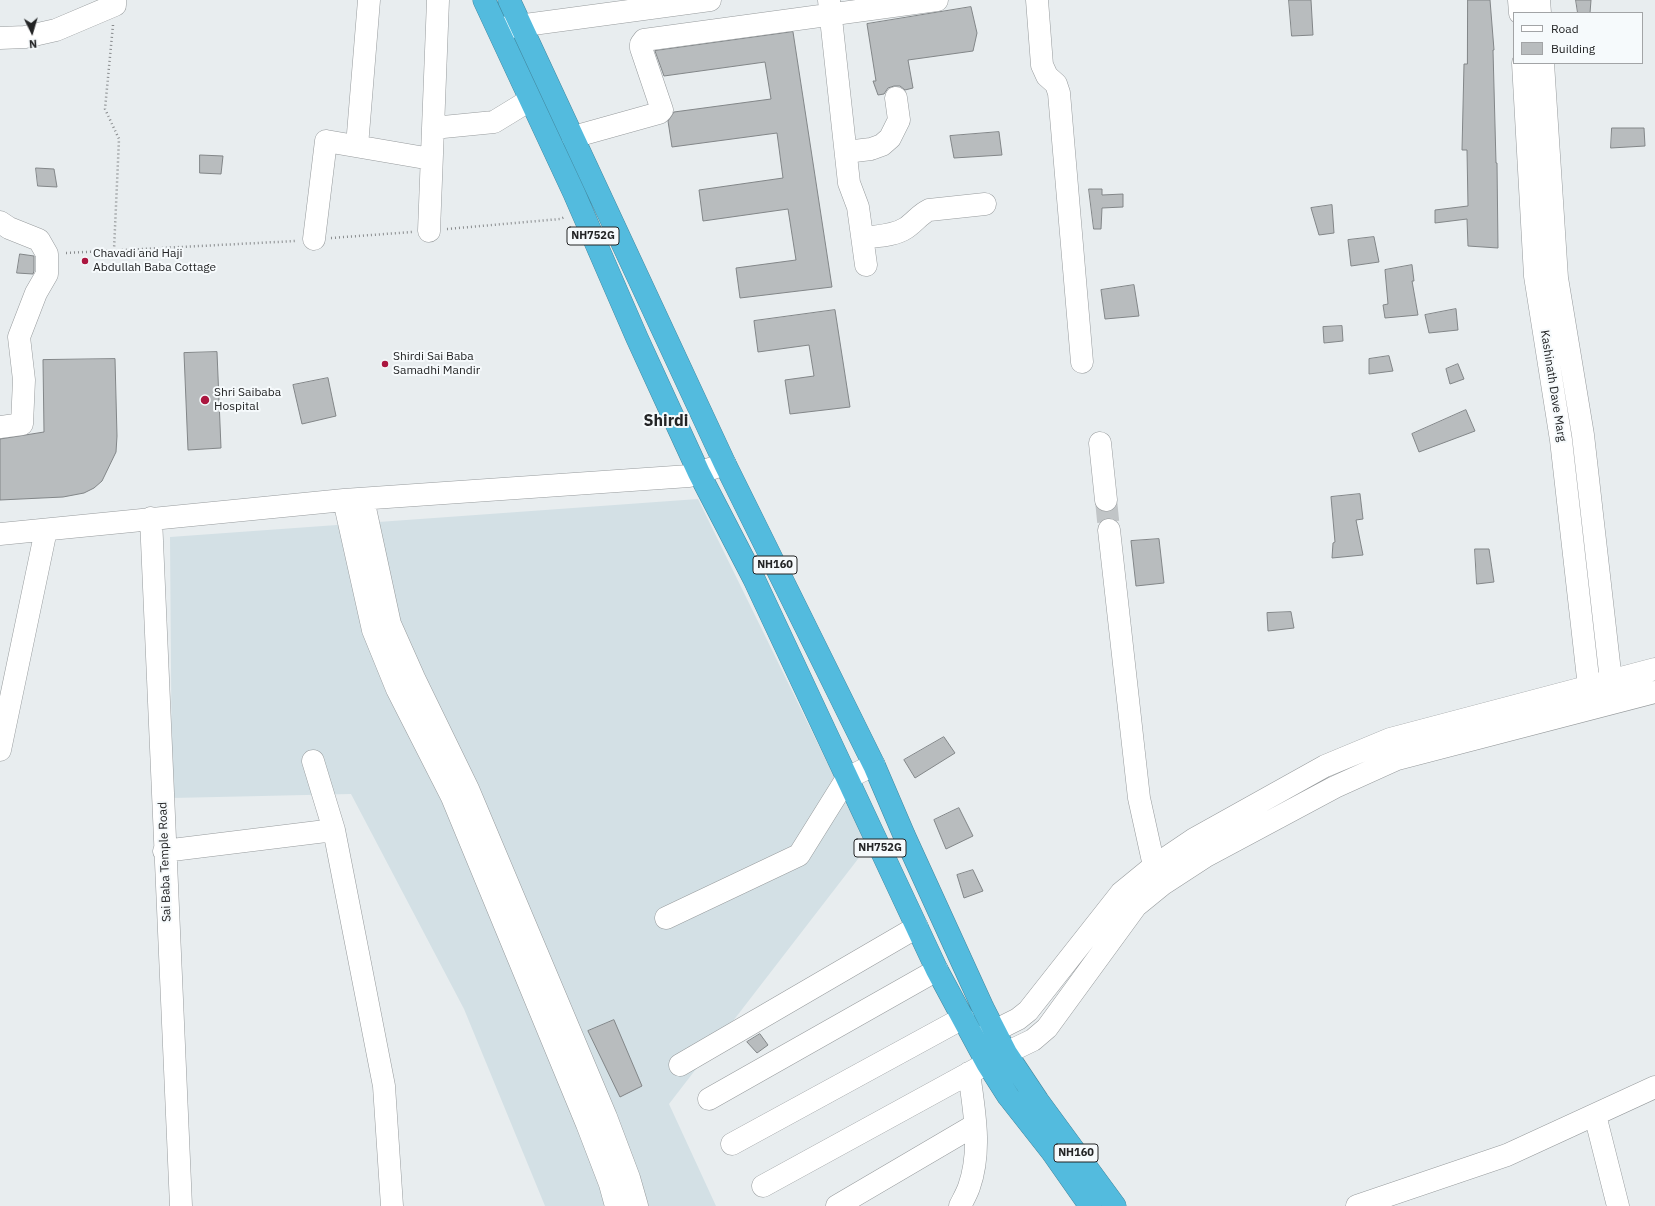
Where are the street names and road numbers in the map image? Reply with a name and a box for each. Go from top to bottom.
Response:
road number: NH752G [567,227,619,245]
street label: Kashinath Dave Marg [1537,329,1569,443]
road number: NH160 [753,556,797,574]
street label: Sai Baba Temple Road [156,802,174,922]
road number: NH752G [854,839,906,857]
road number: NH160 [1054,1144,1098,1162]

